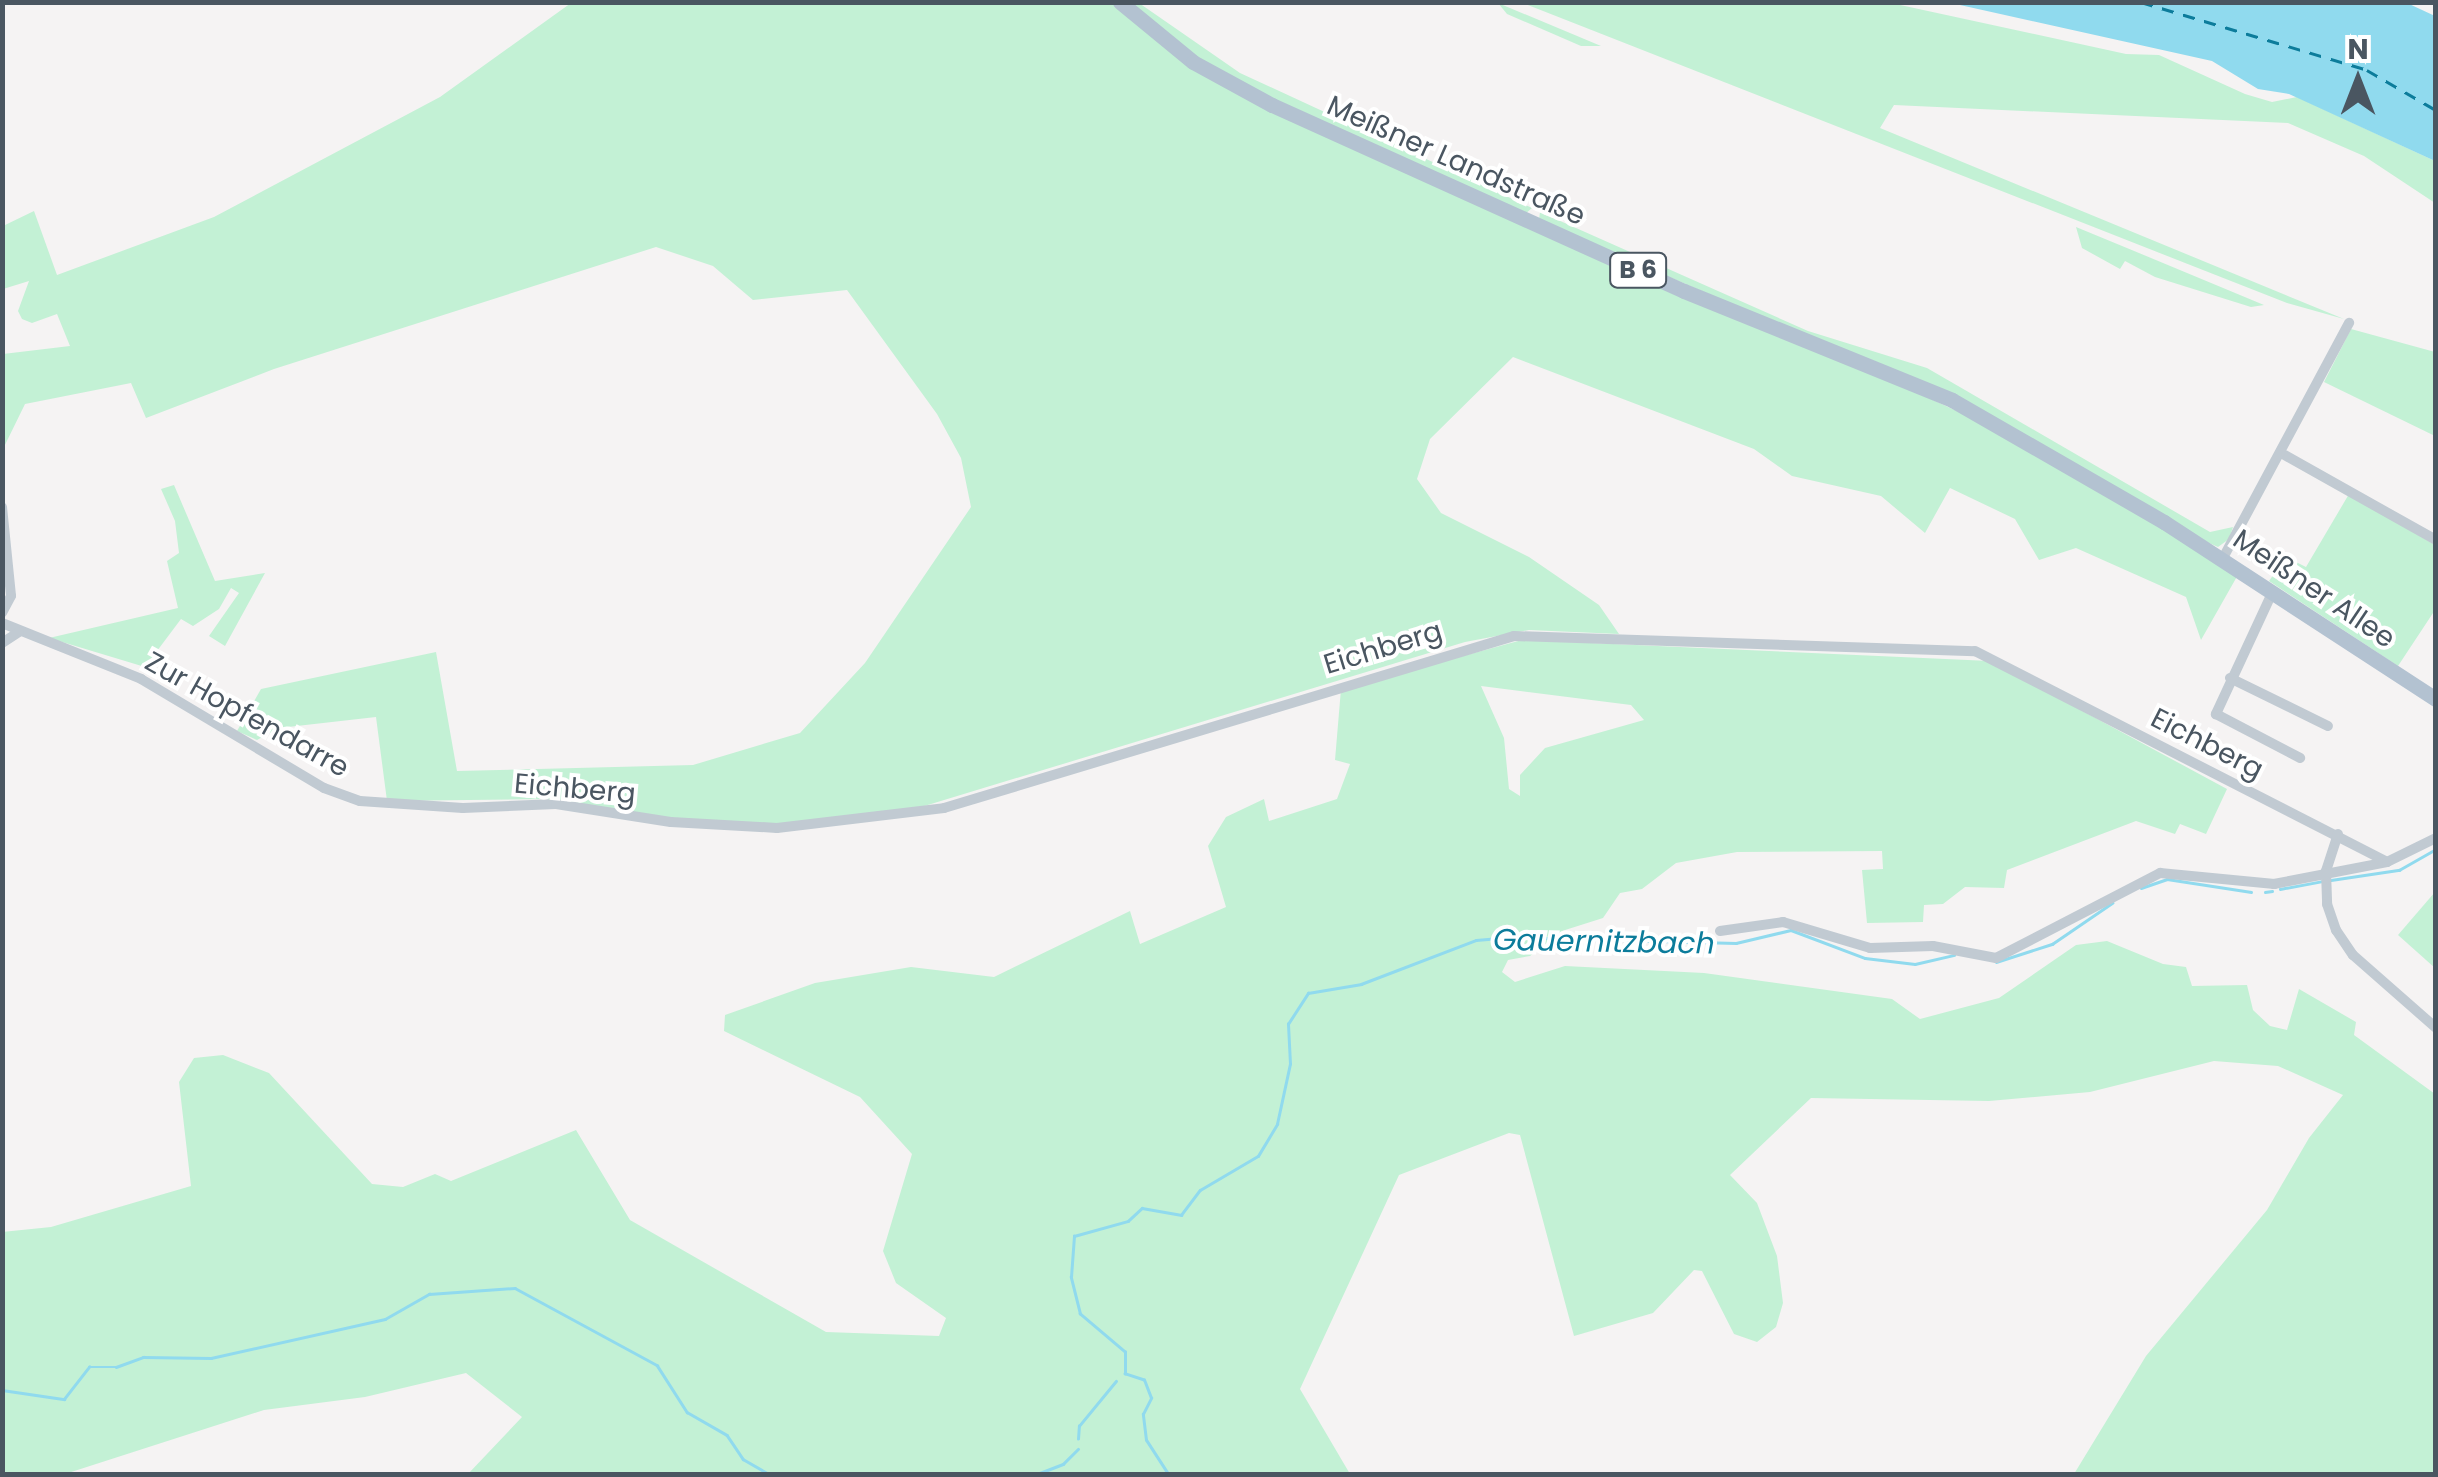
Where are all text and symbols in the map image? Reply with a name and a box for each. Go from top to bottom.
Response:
north arrow [2308,30,2408,130]
text: N [2347,30,2369,69]
street label: Meißner Landstraße [1322,89,1590,233]
road number: B 6 [1608,250,1668,290]
street label: Meißner Allee [2227,523,2401,655]
street label: Eichberg [1320,614,1446,682]
street label: Zur Hopfendarre [139,645,355,785]
street label: Eichberg [2145,701,2269,787]
street label: Eichberg [513,767,637,811]
water label: Gauernitzbach [1493,922,1715,962]

